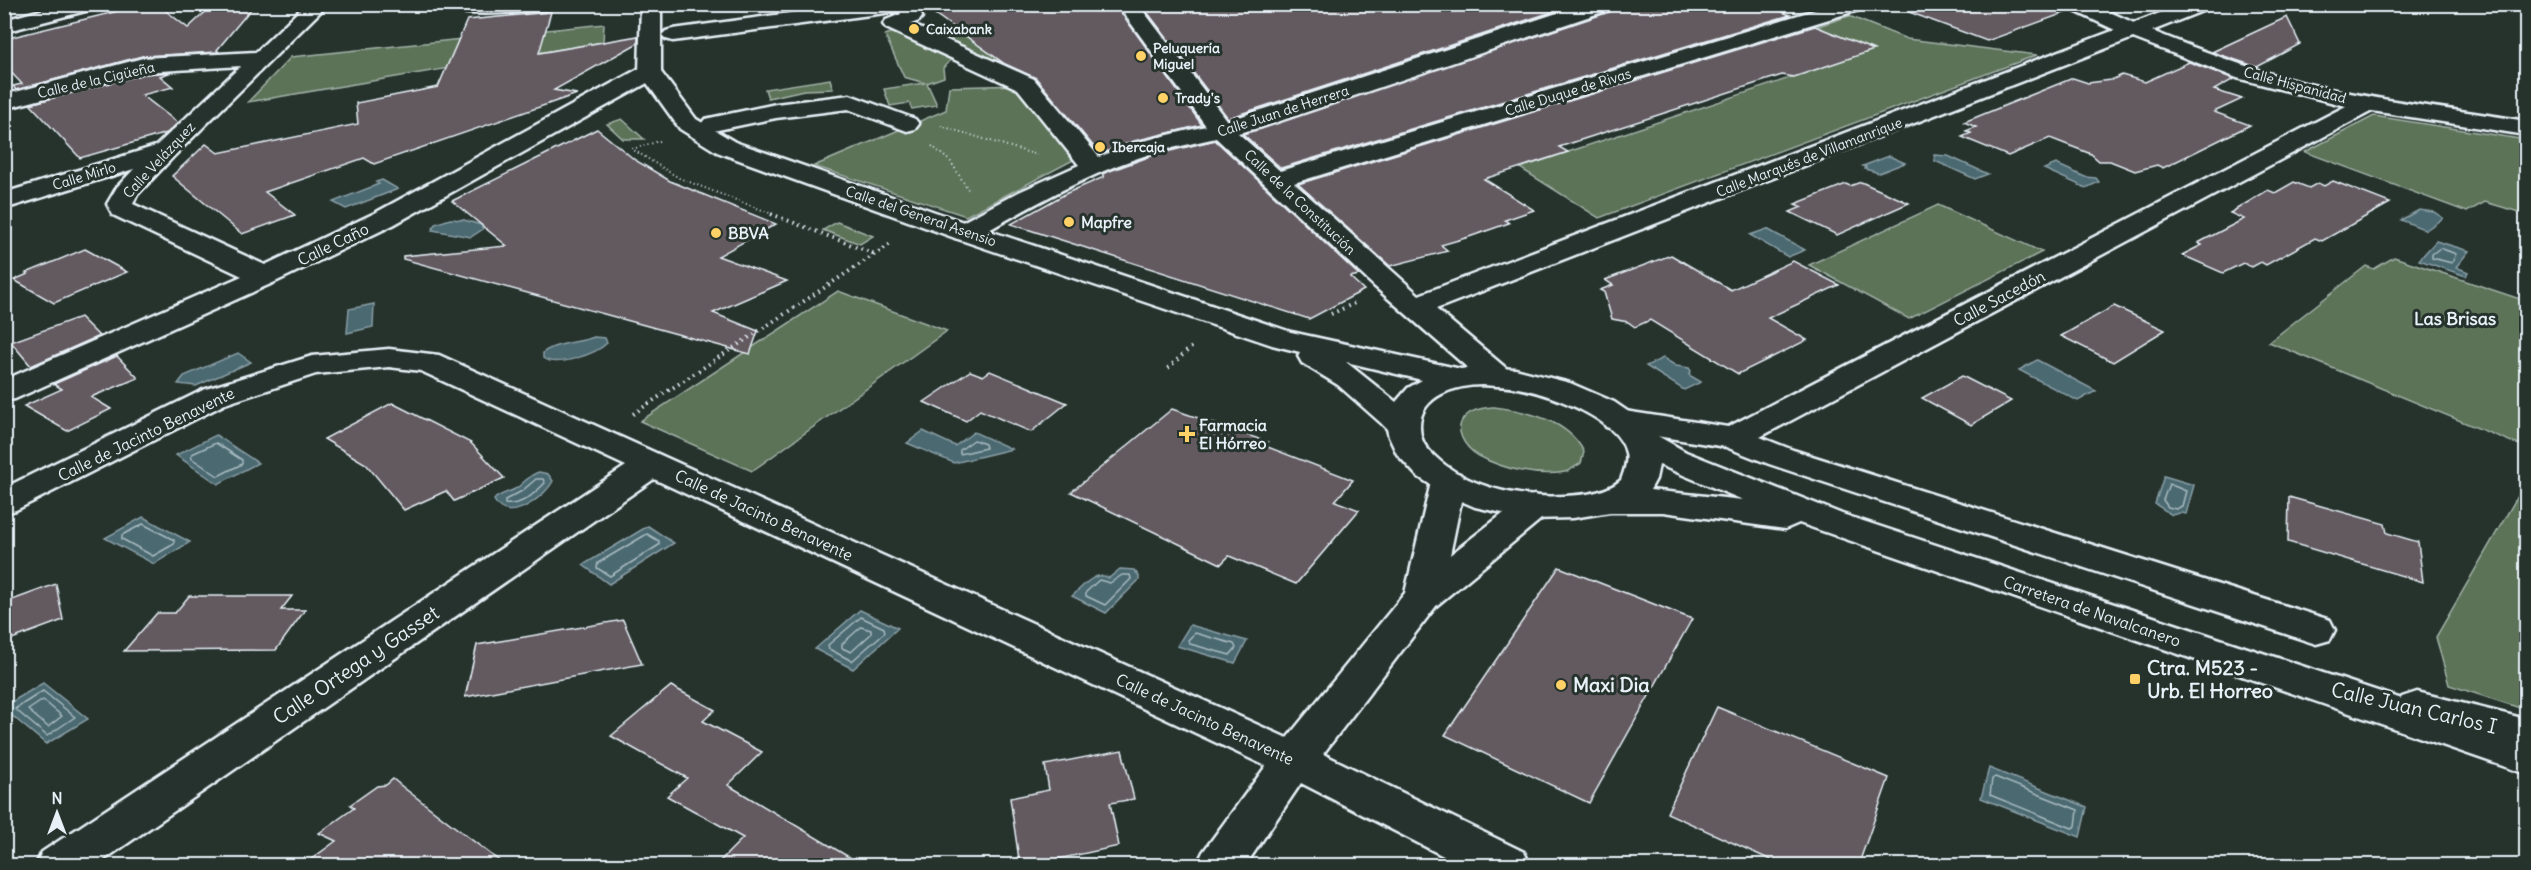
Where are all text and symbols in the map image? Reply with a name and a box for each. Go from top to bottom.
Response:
place label: Caixabank [926,20,992,38]
marker: Caixabank [907,22,921,36]
place label: Peluquería Miguel [1153,39,1220,73]
marker: Peluquería Miguel [1134,49,1148,63]
street label: Calle de la Cigüeña [36,58,156,102]
street label: Calle Hispanidad [2242,63,2348,107]
street label: Calle Duque de Rivas [1503,64,1633,120]
street label: Calle Juan de Herrera [1215,81,1351,141]
place label: Trady's [1175,89,1221,107]
marker: Trady's [1156,91,1170,105]
street label: Calle Marqués de Villamanrique [1713,113,1905,201]
street label: Calle Velázquez [119,118,199,202]
place label: Ibercaja [1112,138,1165,156]
marker: Ibercaja [1093,140,1107,154]
street label: Calle de la Constitución [1240,146,1360,258]
street label: Calle Mirlo [50,158,118,194]
street label: Calle del General Asensio [843,182,999,250]
place label: Mapfre [1081,212,1132,233]
marker: Mapfre [1062,215,1076,229]
street label: Calle Caño [294,218,372,270]
place label: BBVA [728,223,769,243]
marker: BBVA [709,226,723,240]
street label: Calle Sacedón [1950,265,2048,331]
district label: Las Brisas [2414,307,2496,330]
street label: Calle de Jacinto Benavente [54,383,238,485]
place label: Farmacia El Hórreo [1199,415,1267,453]
marker: Farmacia El Hórreo [1180,427,1194,441]
street label: Calle de Jacinto Benavente [672,465,856,565]
street label: Carretera de Navalcanero [2001,571,2183,651]
street label: Calle Ortega y Gasset [268,600,444,729]
place label: Ctra. M523 - Urb. El Horreo [2147,655,2273,703]
street label: Calle de Jacinto Benavente [1113,669,1297,769]
place label: Maxi Dia [1573,672,1650,697]
marker: Ctra. M523 - Urb. El Horreo [2128,672,2142,686]
street label: Calle Juan Carlos I [2329,676,2499,739]
marker: Maxi Dia [1554,678,1568,692]
north arrow [27,783,87,843]
text: N [51,788,63,808]

